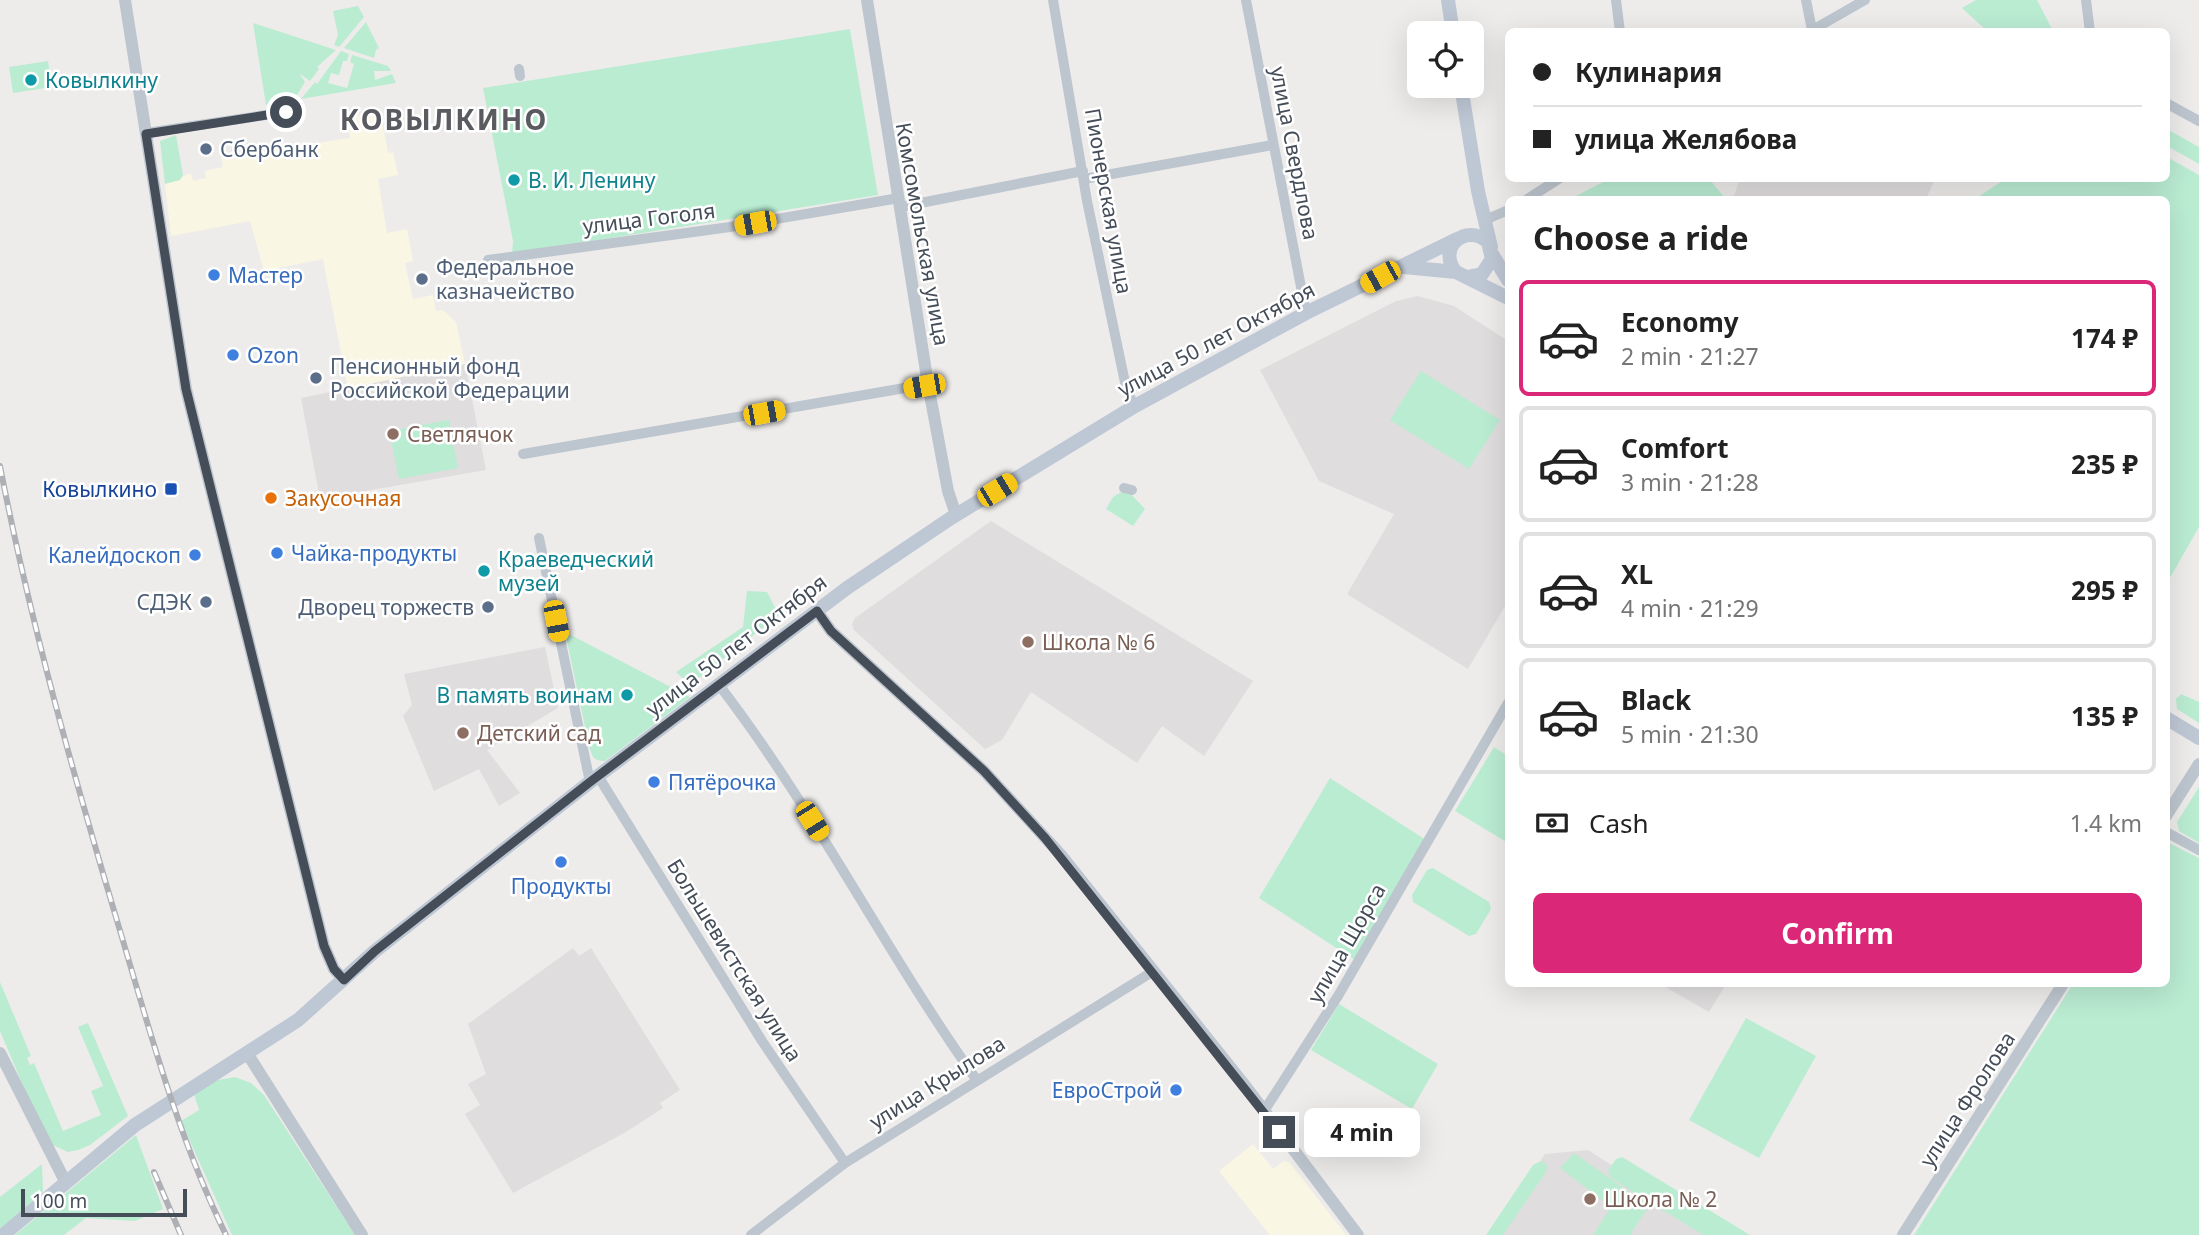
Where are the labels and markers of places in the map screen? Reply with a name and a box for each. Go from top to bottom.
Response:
place label: Ковылкину [45,66,158,94]
marker: Ковылкину [23,72,39,88]
place label: Сбербанк [220,135,319,163]
marker: Сбербанк [198,141,214,157]
place label: В. И. Ленину [528,166,656,194]
marker: В. И. Ленину [506,172,522,188]
place label: Федеральное казначейство [436,253,575,305]
place label: Мастер [228,261,303,289]
marker: Мастер [206,267,222,283]
marker: Федеральное казначейство [414,271,430,287]
place label: Ozon [247,341,299,369]
marker: Ozon [225,347,241,363]
place label: Пенсионный фонд Российской Федерации [330,352,570,404]
marker: Пенсионный фонд Российской Федерации [308,370,324,386]
place label: Светлячок [407,420,513,448]
marker: Светлячок [385,426,401,442]
place label: Ковылкино [42,475,157,503]
marker: Ковылкино [163,481,179,497]
place label: Закусочная [285,484,401,512]
marker: Закусочная [263,490,279,506]
place label: Чайка-продукты [291,539,457,567]
place label: Калейдоскоп [48,541,181,569]
marker: Чайка-продукты [269,545,285,561]
place label: Краеведческий музей [498,545,654,597]
marker: Калейдоскоп [187,547,203,563]
marker: Краеведческий музей [476,563,492,579]
place label: СДЭК [137,588,192,616]
place label: Дворец торжеств [298,593,474,621]
marker: СДЭК [198,594,214,610]
marker: Дворец торжеств [480,599,496,615]
place label: Школа № 6 [1042,628,1155,656]
marker: Школа № 6 [1020,634,1036,650]
place label: В память воинам [437,681,613,709]
marker: В память воинам [619,687,635,703]
place label: Детский сад [477,719,601,747]
marker: Детский сад [455,725,471,741]
place label: Пятёрочка [668,768,776,796]
marker: Пятёрочка [646,774,662,790]
marker: Продукты [553,854,569,870]
place label: Продукты [511,872,611,900]
place label: ЕвроСтрой [1052,1076,1162,1104]
marker: ЕвроСтрой [1168,1082,1184,1098]
place label: Школа № 2 [1604,1185,1717,1213]
marker: Школа № 2 [1582,1191,1598,1207]

